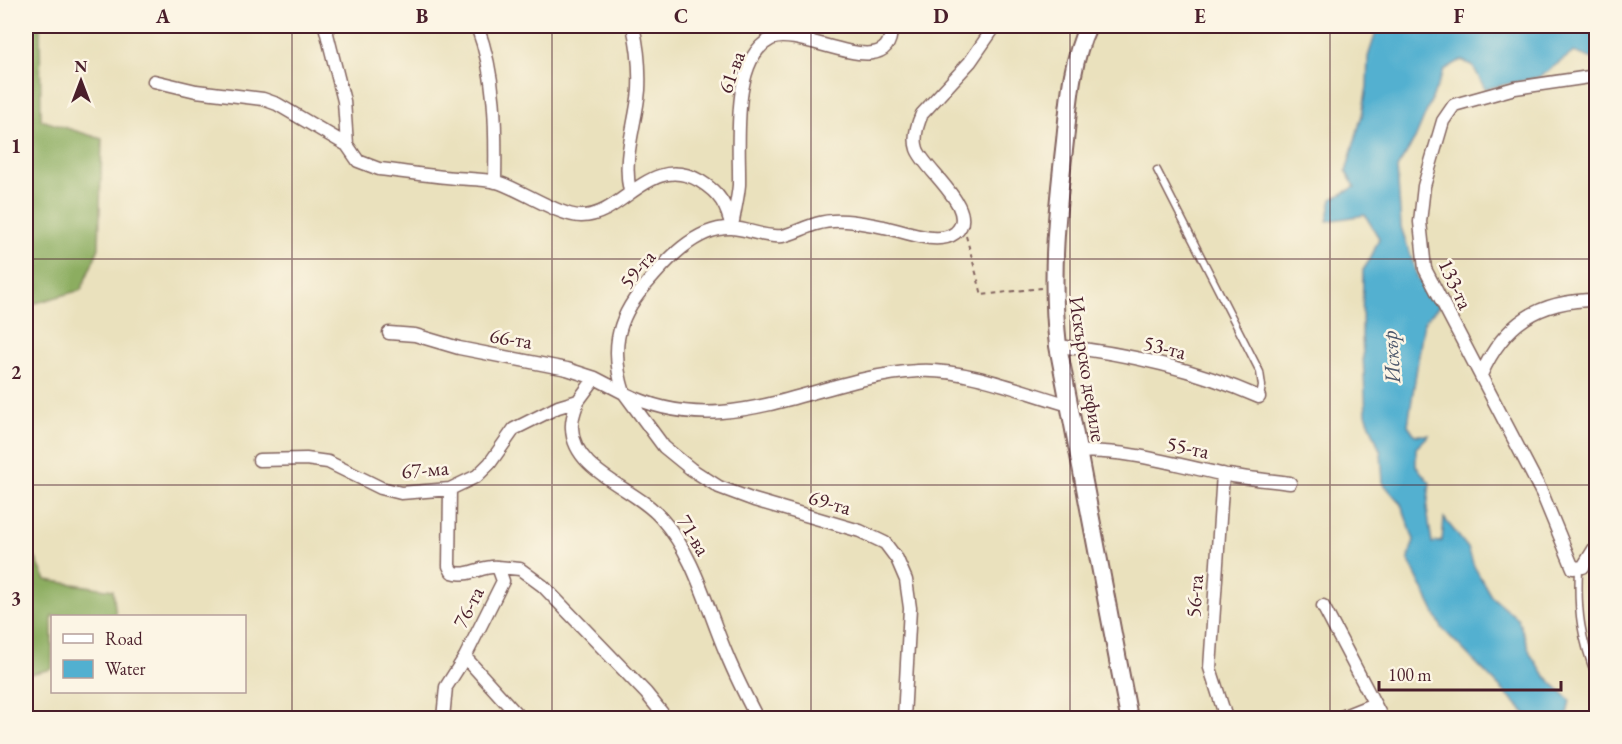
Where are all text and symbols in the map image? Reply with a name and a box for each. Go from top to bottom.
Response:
text: A [155,3,171,29]
text: B [416,3,428,29]
text: C [674,3,688,29]
text: D [933,3,949,29]
text: E [1194,3,1206,29]
text: F [1454,3,1465,29]
street label: 61-ва [711,47,751,97]
north arrow [51,51,111,111]
text: N [75,56,88,77]
text: 1 [11,133,21,159]
street label: 59-та [613,243,662,294]
street label: 133-та [1433,254,1480,314]
street label: Искърско дефиле [1063,294,1113,444]
street label: 66-та [488,321,535,355]
street label: 53-та [1141,329,1190,365]
water label: Искър [1375,329,1407,385]
text: 2 [11,359,22,385]
street label: 55-та [1164,429,1212,465]
street label: 67-ма [400,453,450,485]
street label: 69-та [806,483,855,521]
street label: 71-ва [671,510,717,561]
street label: 56-та [1179,573,1209,618]
street label: 76-та [446,581,490,632]
text: 3 [11,585,21,611]
legend [51,615,246,693]
text: Road [105,627,144,650]
scale bar [1379,654,1560,692]
text: Water [105,657,146,680]
text: 100 m [1388,663,1432,686]

